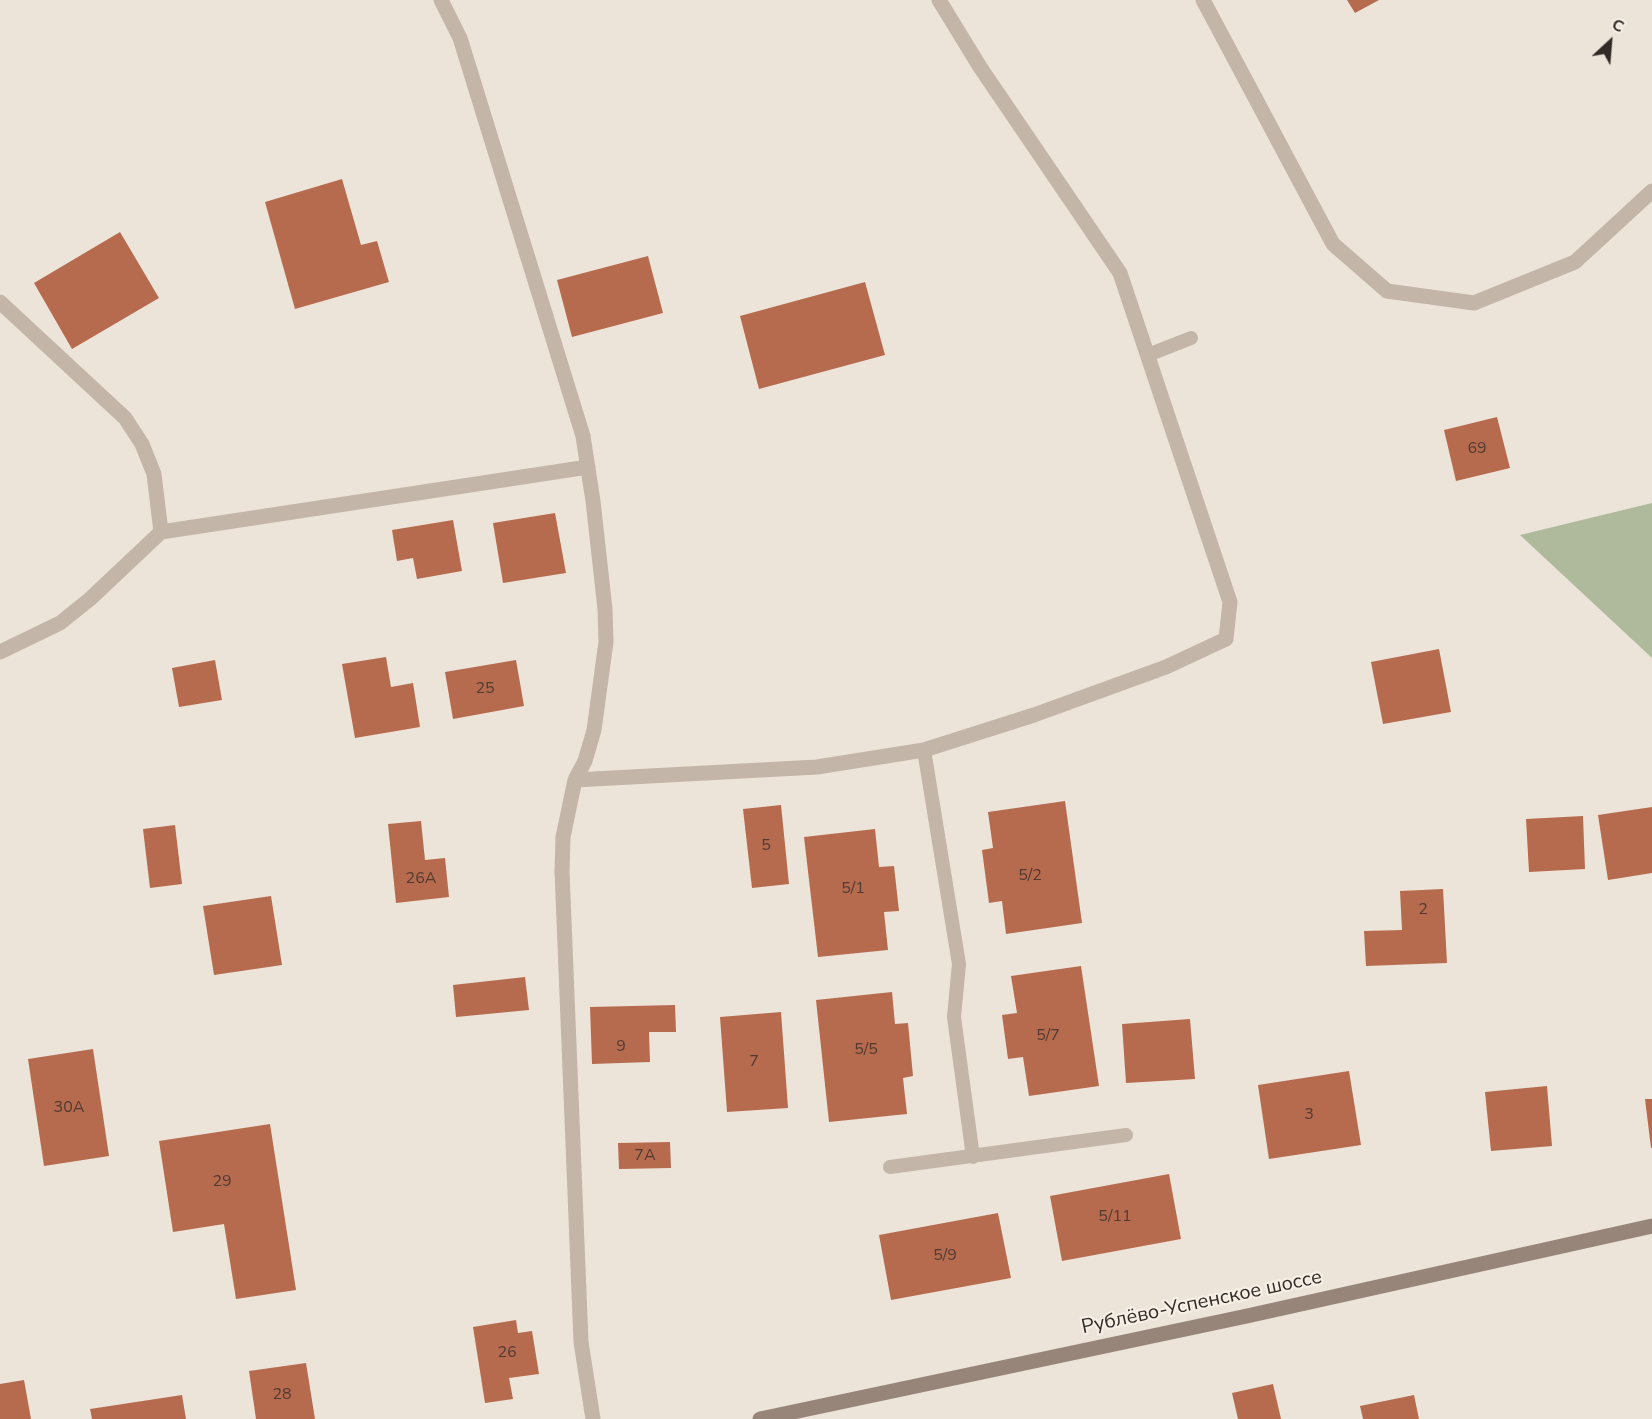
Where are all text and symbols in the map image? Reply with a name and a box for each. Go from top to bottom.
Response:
north arrow [1580,12,1640,72]
text: С [1608,14,1628,38]
house number: 69 [1467,439,1487,459]
house number: 25 [475,679,495,699]
house number: 5 [761,836,771,856]
house number: 5/2 [1018,866,1042,886]
house number: 26А [406,869,436,889]
house number: 5/1 [841,879,865,899]
house number: 2 [1418,900,1428,920]
house number: 5/7 [1036,1026,1060,1046]
house number: 9 [616,1037,626,1057]
house number: 5/5 [854,1040,878,1060]
house number: 7 [749,1052,759,1072]
house number: 30А [54,1098,84,1118]
house number: 3 [1304,1105,1314,1125]
house number: 7А [634,1146,656,1166]
house number: 29 [212,1172,232,1192]
house number: 5/11 [1098,1207,1132,1227]
house number: 5/9 [933,1246,957,1266]
street label: Рублёво-Успенское шоссе [1080,1266,1324,1340]
house number: 26 [497,1343,517,1363]
house number: 28 [272,1385,292,1405]

